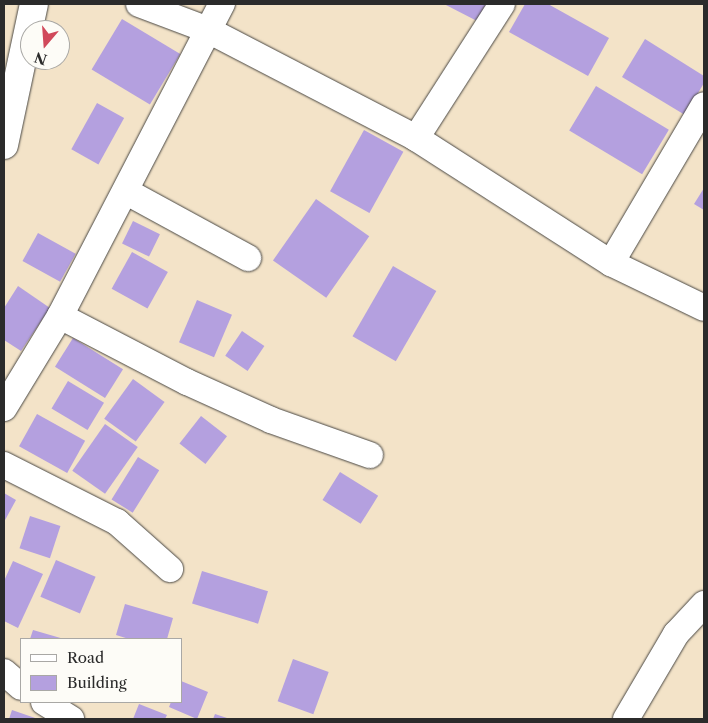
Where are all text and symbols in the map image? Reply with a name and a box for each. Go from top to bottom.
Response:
north arrow [20,20,70,70]
text: N [32,48,49,69]
legend [20,638,182,703]
text: Road [67,648,104,667]
text: Building [67,673,127,692]

